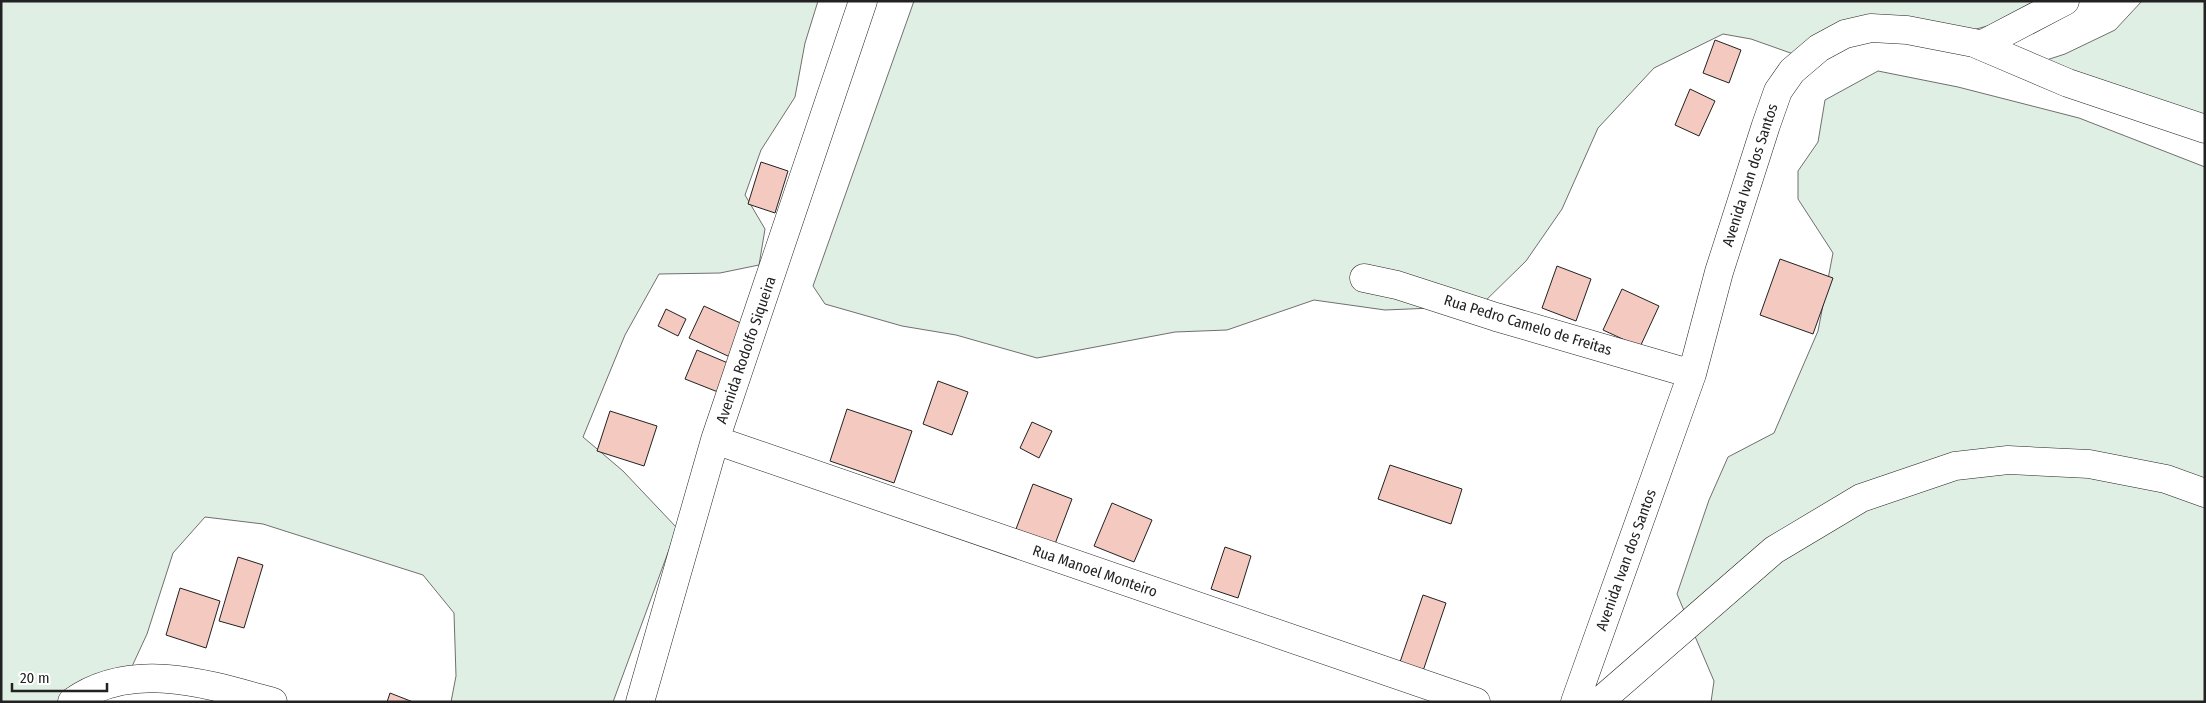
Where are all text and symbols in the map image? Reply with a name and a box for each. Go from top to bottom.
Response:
street label: Avenida Ivan dos Santos [1718,101,1782,249]
street label: Avenida Rodolfo Siqueira [712,274,780,426]
street label: Rua Pedro Camelo de Freitas [1442,291,1614,359]
street label: Avenida Ivan dos Santos [1592,487,1660,633]
street label: Rua Manoel Monteiro [1030,541,1160,601]
scale bar [12,660,108,692]
text: 20 m [20,669,50,687]

